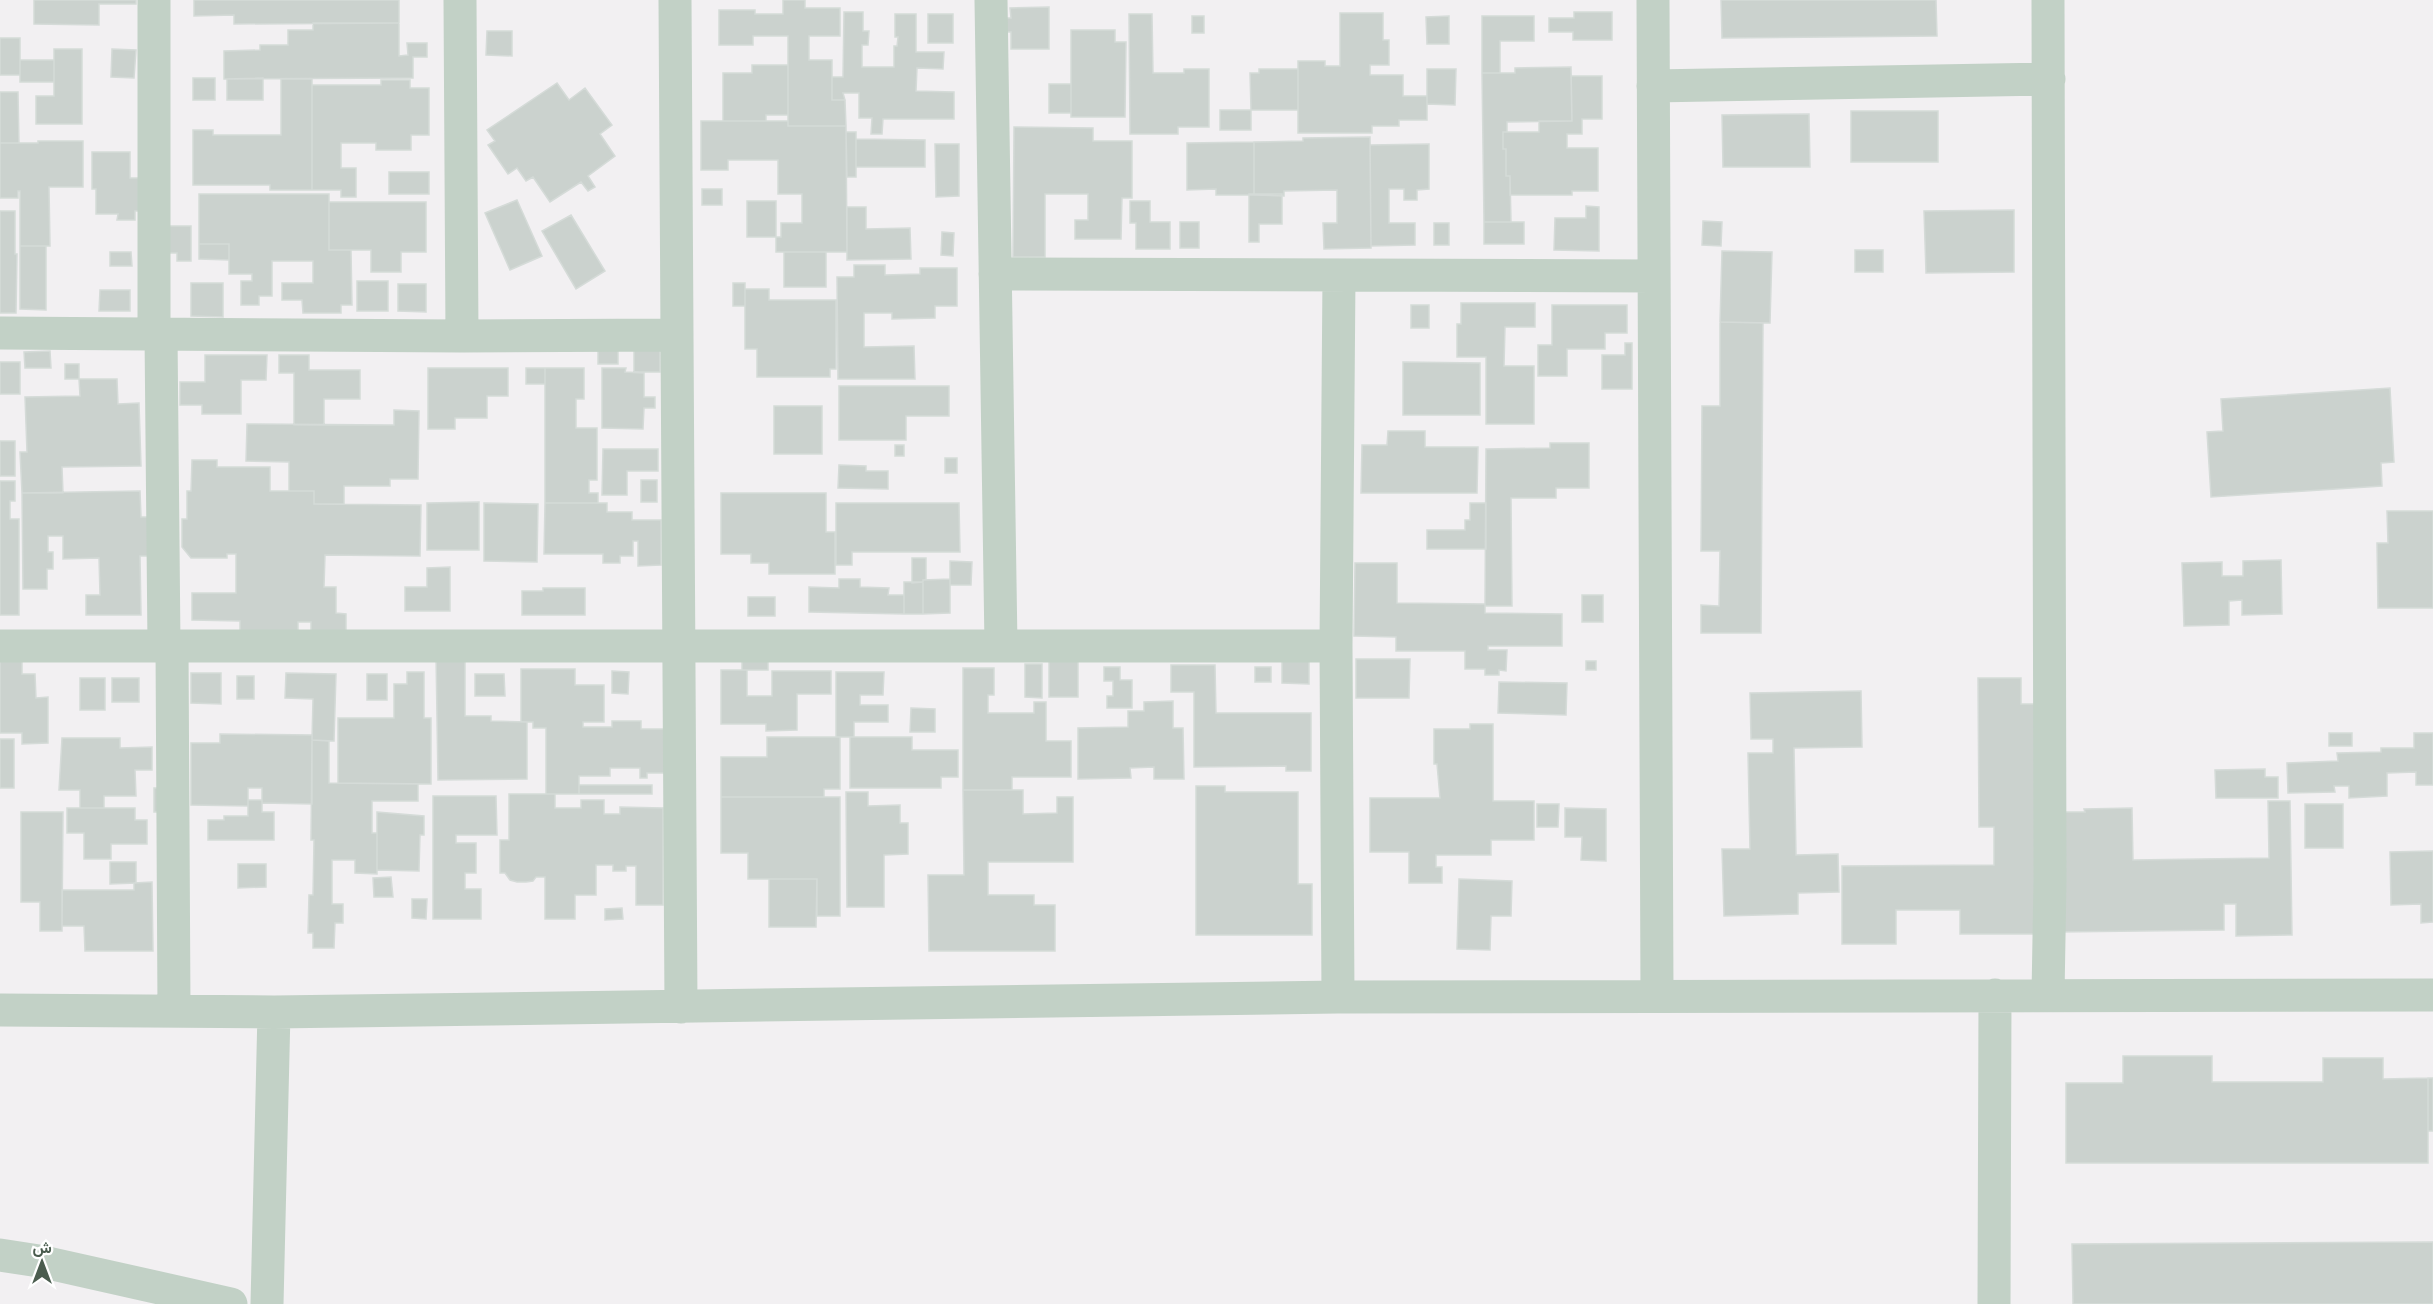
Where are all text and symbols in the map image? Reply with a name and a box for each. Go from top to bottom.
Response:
north arrow [12,1232,72,1292]
text: ش [32,1238,52,1258]

